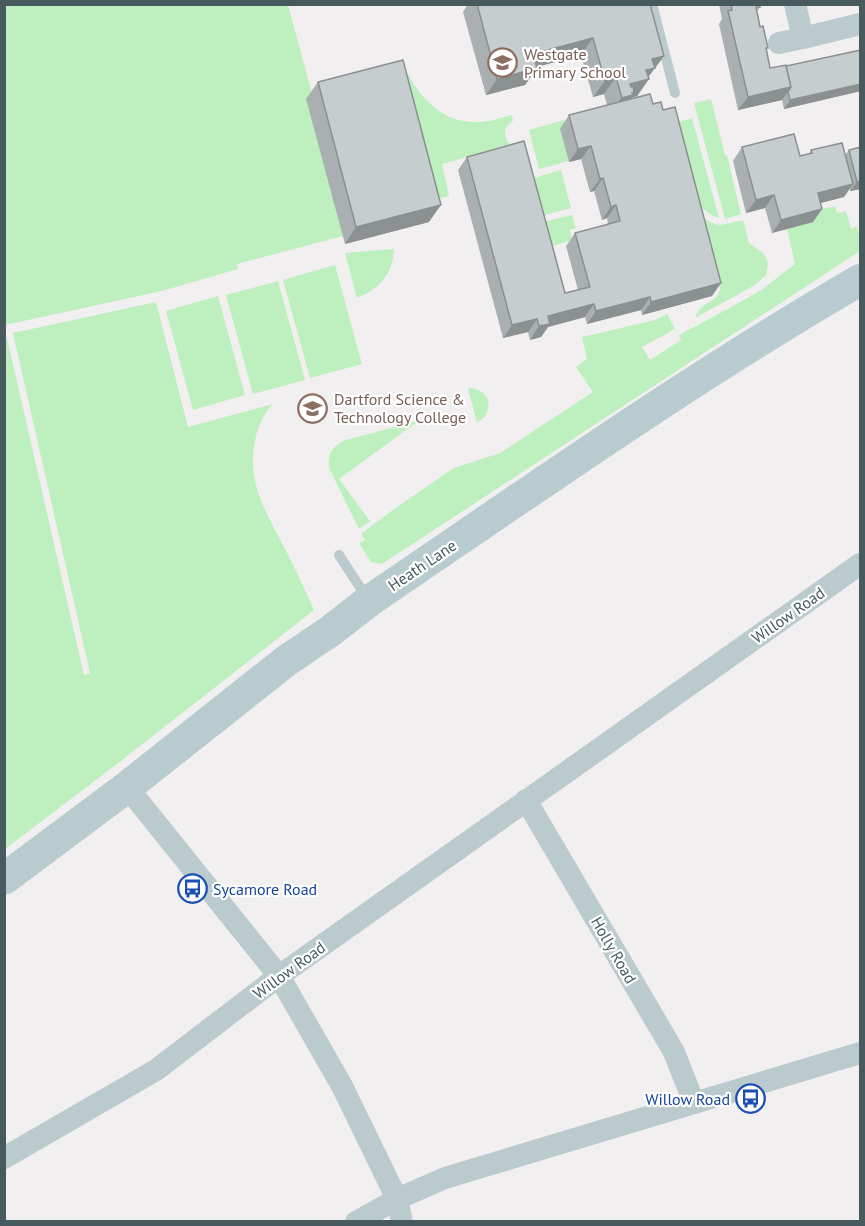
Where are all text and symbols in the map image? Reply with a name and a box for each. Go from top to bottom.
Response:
place label: Westgate Primary School [524,44,626,82]
school or university icon: Westgate Primary School [487,47,519,79]
place label: Dartford Science & Technology College [334,389,466,427]
school or university icon: Dartford Science & Technology College [297,392,329,424]
street label: Heath Lane [384,535,460,595]
street label: Willow Road [748,582,828,648]
bus stop icon: Sycamore Road [176,873,208,905]
place label: Sycamore Road [213,879,317,899]
street label: Holly Road [587,913,641,987]
street label: Willow Road [249,937,329,1003]
bus stop icon: Willow Road [735,1083,767,1115]
place label: Willow Road [645,1089,730,1109]

